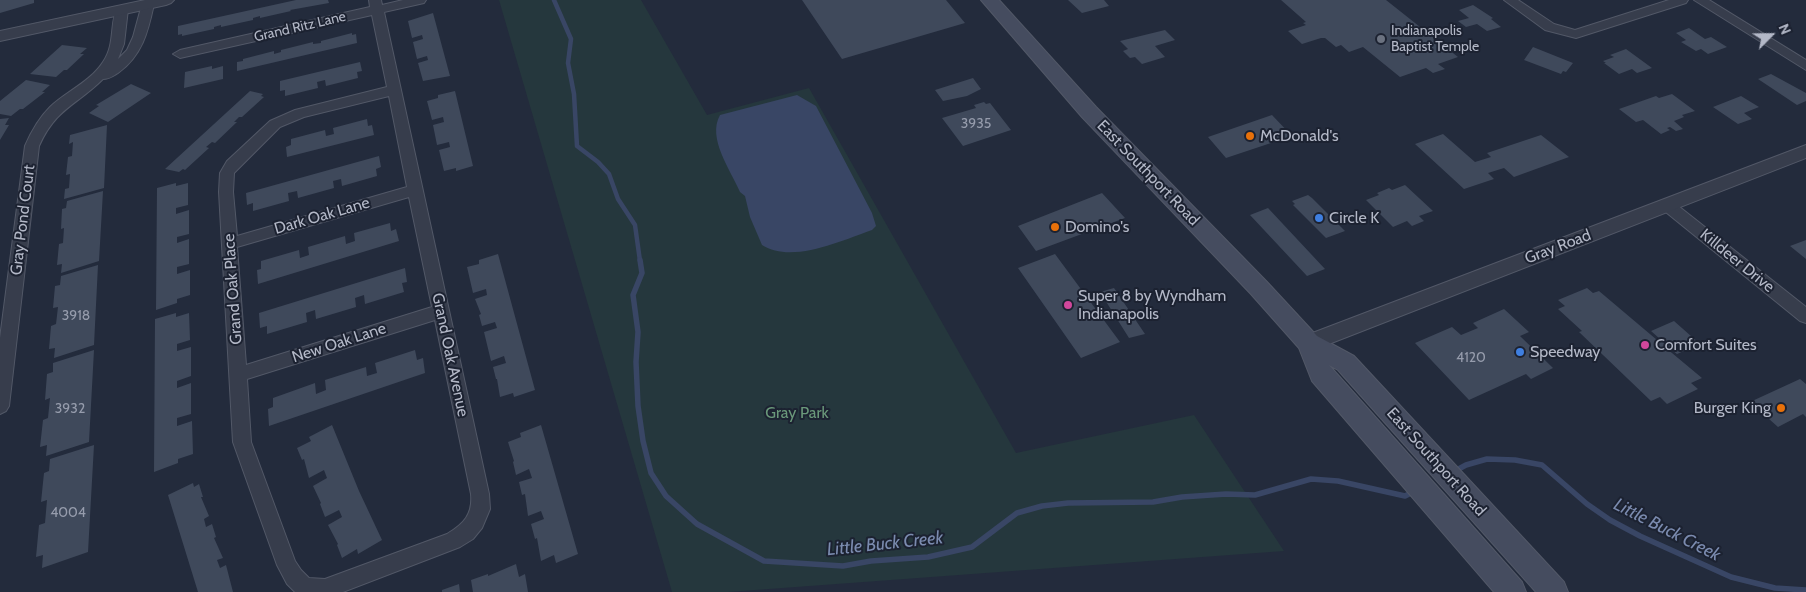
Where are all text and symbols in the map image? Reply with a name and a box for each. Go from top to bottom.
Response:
street label: Grand Ritz Lane [253,8,347,46]
north arrow [1746,10,1796,60]
text: N [1775,21,1795,37]
place label: Indianapolis Baptist Temple [1391,23,1479,56]
marker: Indianapolis Baptist Temple [1375,33,1387,45]
house number: 3935 [961,116,991,132]
street label: East Southport Road [1093,116,1203,230]
place label: McDonald's [1260,126,1339,146]
marker: McDonald's [1244,130,1256,142]
street label: Gray Pond Court [7,164,39,276]
street label: Dark Oak Lane [272,193,372,239]
place label: Circle K [1329,208,1379,228]
marker: Circle K [1313,212,1325,224]
place label: Domino's [1065,217,1129,237]
marker: Domino's [1049,221,1061,233]
street label: Killdeer Drive [1696,225,1778,297]
street label: Gray Road [1522,226,1594,268]
street label: Grand Oak Place [220,233,246,345]
place label: Super 8 by Wyndham Indianapolis [1078,286,1226,324]
street label: Grand Oak Avenue [428,291,472,419]
marker: Super 8 by Wyndham Indianapolis [1062,299,1074,311]
house number: 3918 [62,308,90,324]
street label: New Oak Lane [289,319,389,367]
place label: Comfort Suites [1655,335,1757,355]
marker: Comfort Suites [1639,339,1651,351]
place label: Speedway [1530,342,1600,362]
marker: Speedway [1514,346,1526,358]
house number: 4120 [1456,350,1486,366]
place label: Burger King [1694,398,1771,418]
house number: 3932 [55,401,85,417]
marker: Burger King [1775,402,1787,414]
park label: Gray Park [765,403,829,423]
street label: East Southport Road [1382,404,1490,520]
water label: Little Buck Creek [1610,494,1724,566]
house number: 4004 [50,505,86,521]
water label: Little Buck Creek [826,527,944,561]

